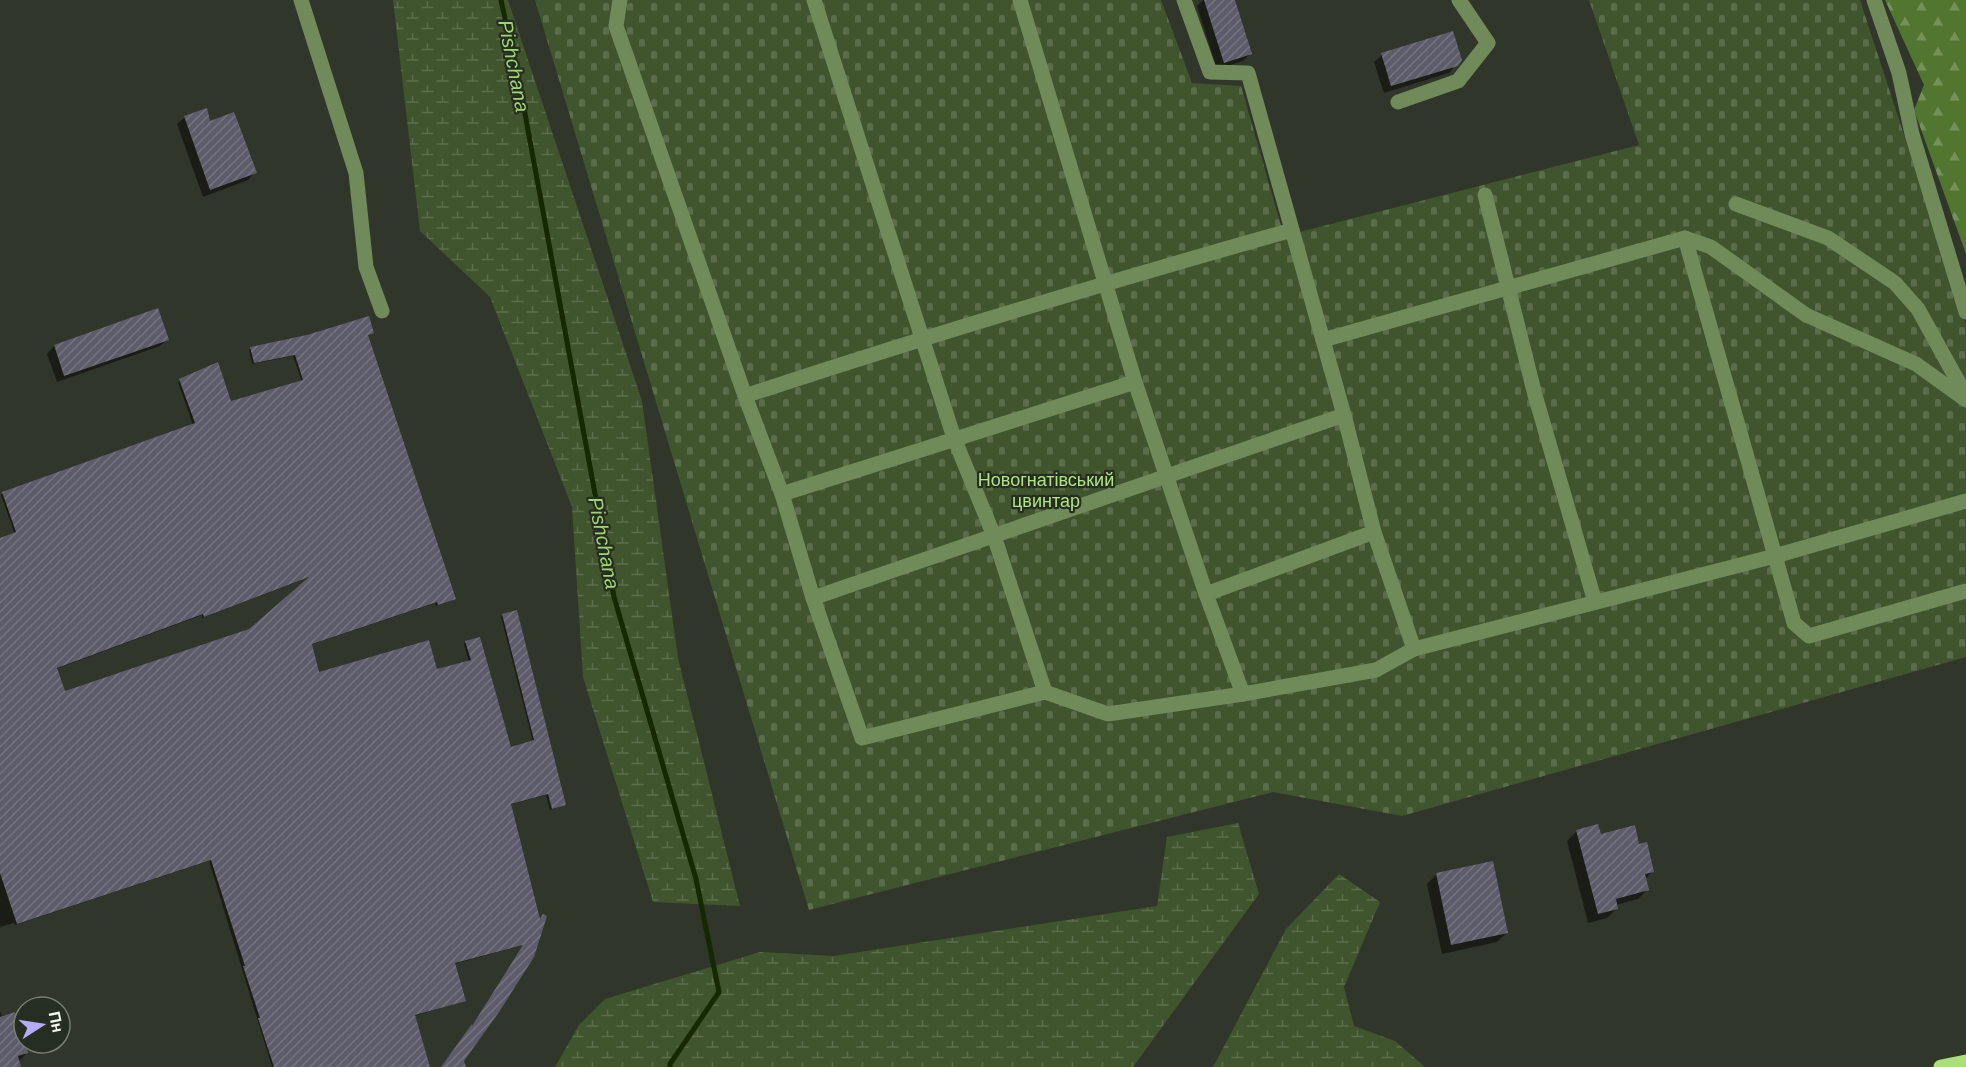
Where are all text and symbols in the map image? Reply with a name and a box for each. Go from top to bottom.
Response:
water label: Pishchana [494,18,534,114]
park label: Новогнатівський цвинтар [978,470,1114,511]
water label: Pishchana [584,495,624,591]
north arrow [12,995,72,1055]
text: Пн [46,1010,67,1034]

